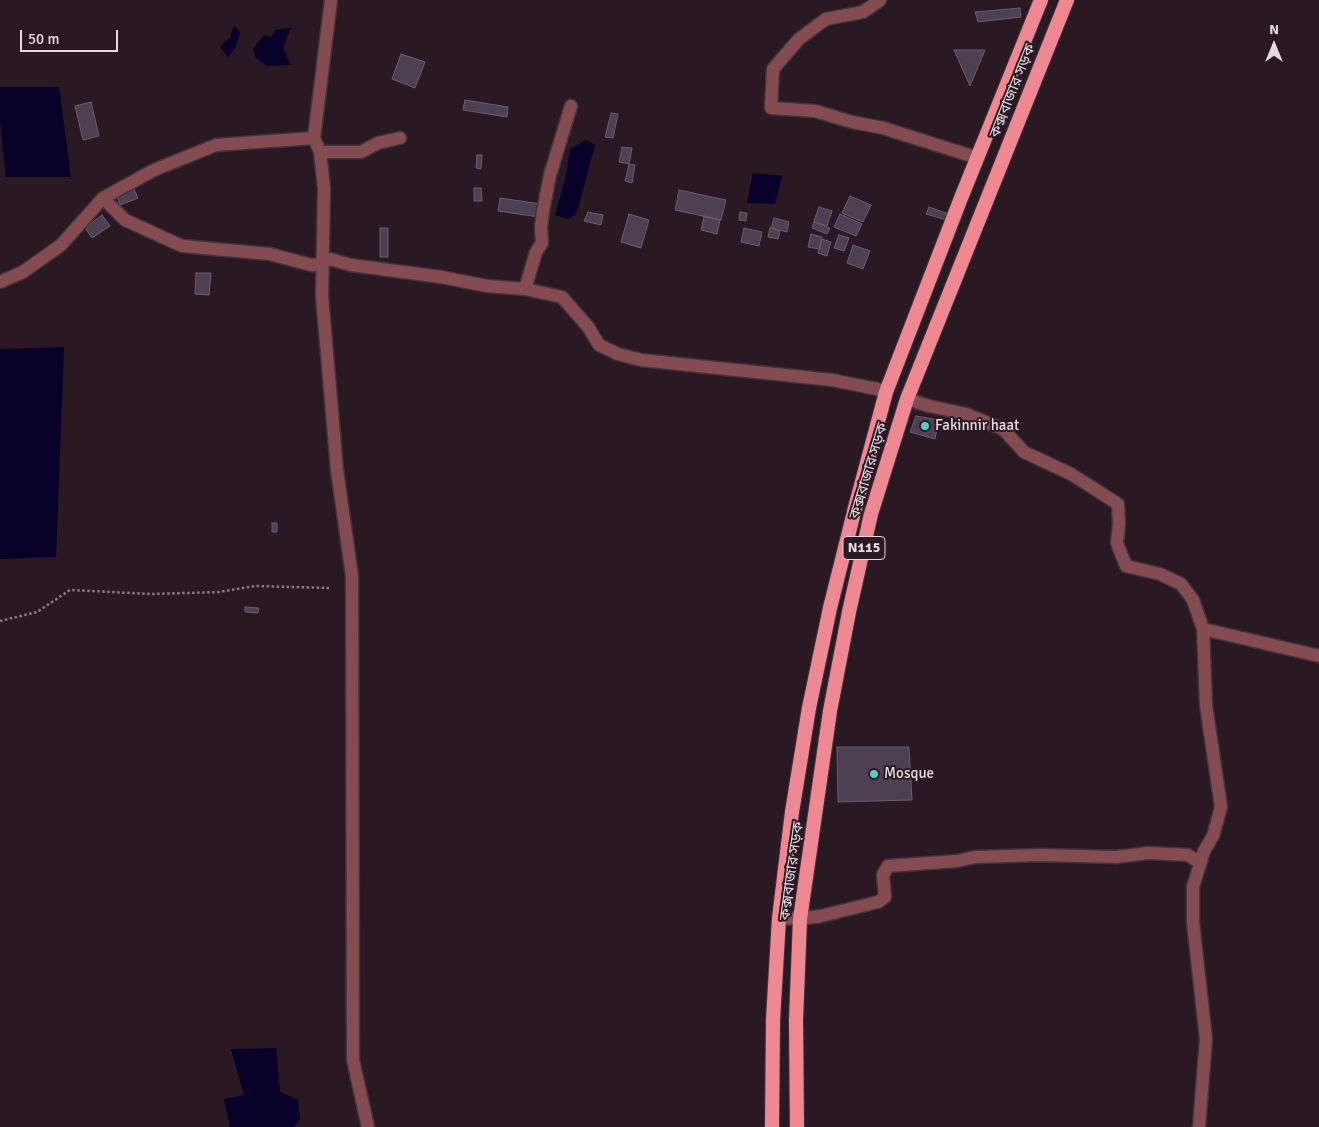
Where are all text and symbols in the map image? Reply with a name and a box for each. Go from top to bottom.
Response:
scale bar [22,20,120,52]
north arrow [1249,20,1299,70]
text: N [1269,21,1279,38]
text: 50 m [28,30,59,48]
street label: কক্সবাজার সড়ক [986,41,1040,141]
place label: Fakinnir haat [935,417,1019,435]
marker: Fakinnir haat [919,420,931,432]
street label: কক্সবাজার সড়ক [846,421,892,521]
road number: N115 [843,536,885,560]
place label: Mosque [884,765,934,783]
marker: Mosque [868,768,880,780]
street label: কক্সবাজার সড়ক [776,820,808,922]

